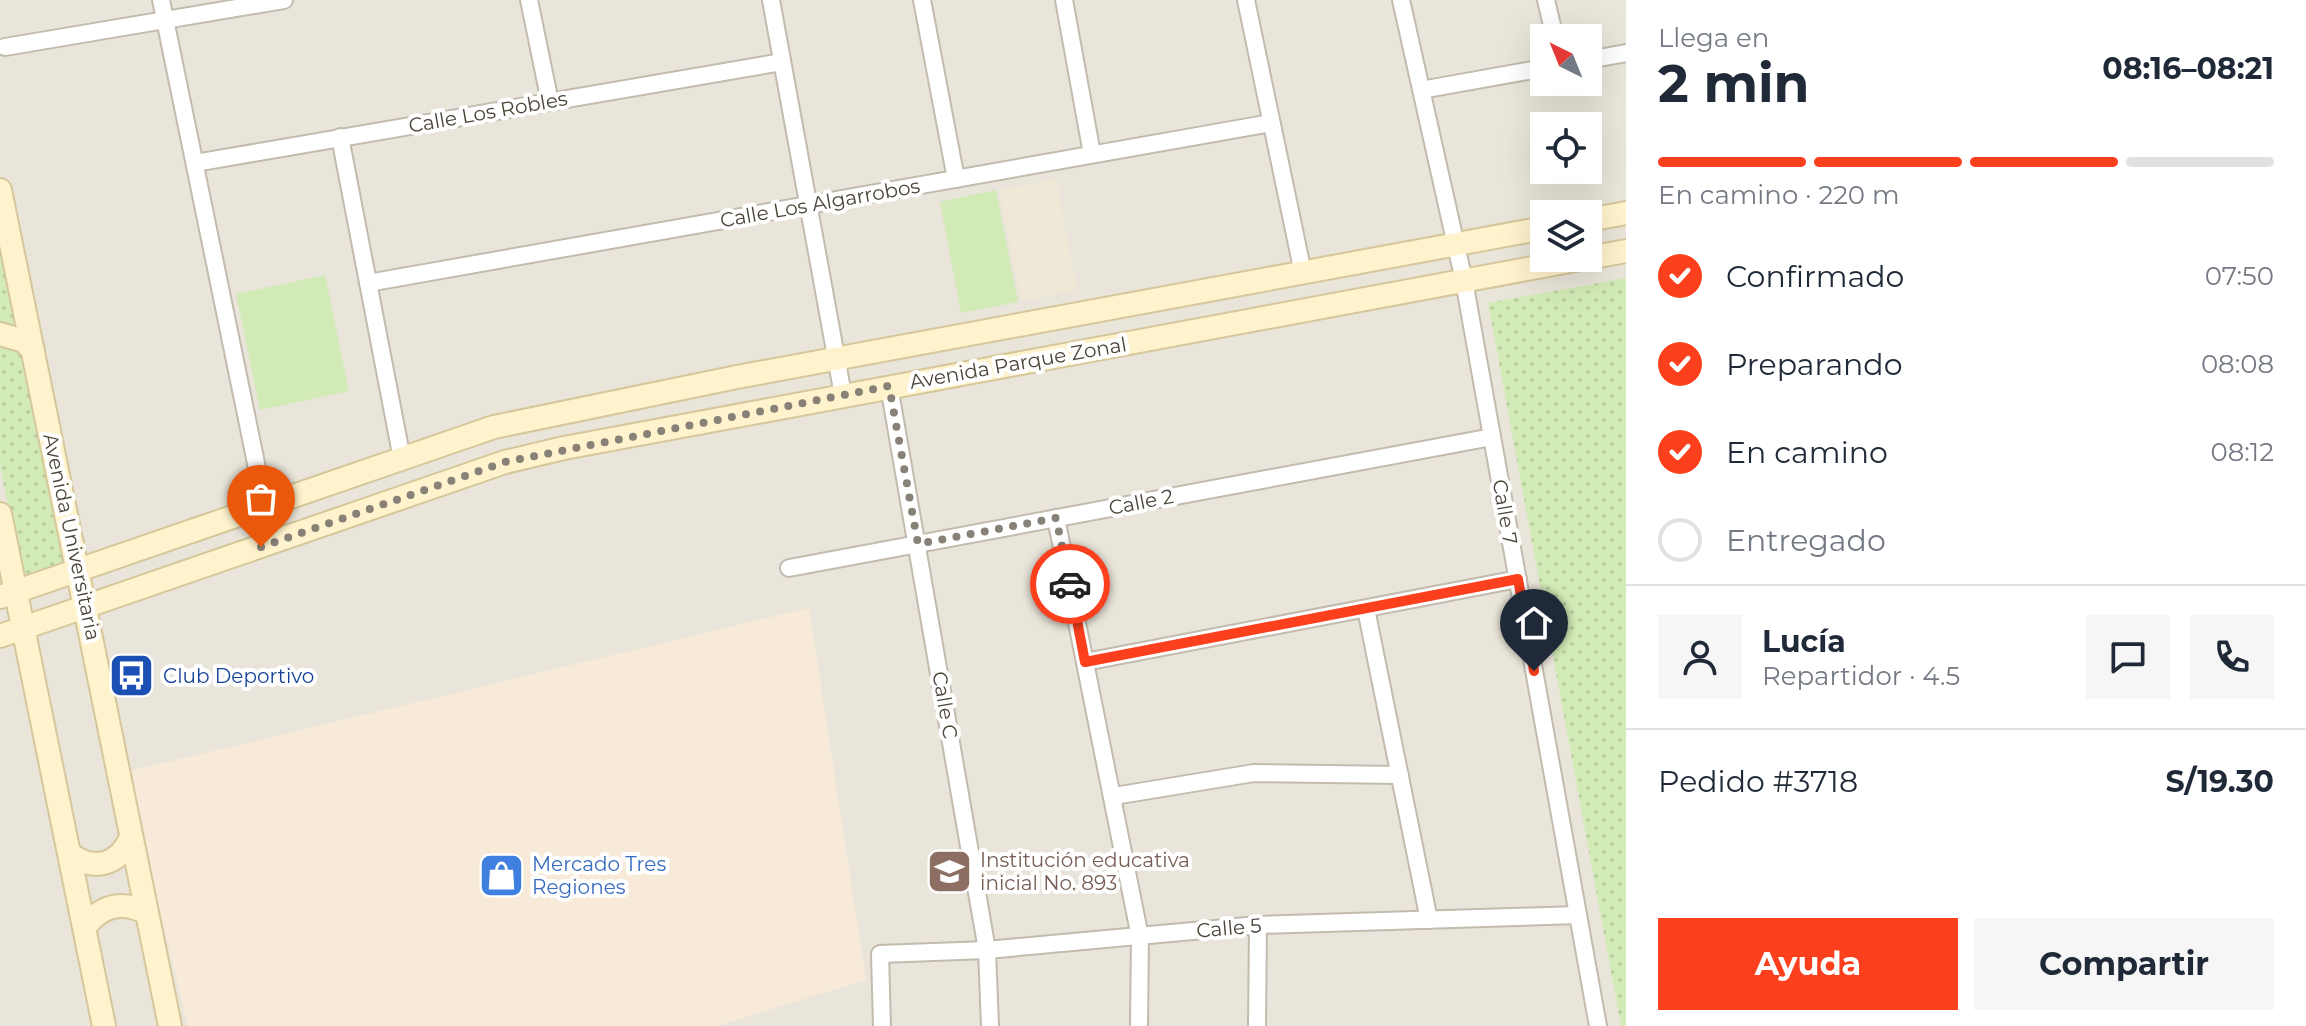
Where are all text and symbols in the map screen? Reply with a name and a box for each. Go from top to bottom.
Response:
text: Llega en [1658,22,1769,54]
north arrow [1530,24,1602,96]
map controls [1530,24,1602,272]
text: 08:16–08:21 [2102,50,2274,87]
text: 2 min [1658,52,1810,115]
street label: Calle Los Robles [407,86,570,138]
button: locate [1530,112,1602,184]
street label: Calle Los Algarrobos [718,174,922,232]
text: En camino · 220 m [1658,179,1899,211]
button: layers [1530,200,1602,272]
icon: check [1658,254,1702,298]
text: Confirmado [1726,258,1904,295]
text: 07:50 [2205,260,2274,292]
street label: Avenida Parque Zonal [908,332,1128,394]
icon: check [1658,342,1702,386]
text: Preparando [1726,346,1903,383]
text: 08:08 [2201,348,2274,380]
icon: check [1658,430,1702,474]
street label: Avenida Universitaria [38,431,106,643]
text: En camino [1726,434,1888,471]
text: 08:12 [2211,436,2274,468]
pin [227,465,295,547]
icon: bag [239,477,283,521]
street label: Calle 7 [1487,478,1523,546]
street label: Calle 2 [1107,484,1175,520]
text: Entregado [1726,522,1886,559]
courier [1030,544,1110,624]
icon: car [1048,562,1092,606]
pin [1500,589,1568,671]
icon: home [1512,601,1556,645]
button: person [1658,615,1742,699]
button: chat [2086,615,2170,699]
button: phone [2190,615,2274,699]
text: Lucía [1762,623,1846,660]
bus stop icon: Club Deportivo [108,652,156,700]
text: Repartidor · 4.5 [1762,660,1960,692]
place label: Club Deportivo [163,664,314,688]
street label: Calle C [927,669,963,741]
text: Pedido #3718 [1658,763,1858,800]
text: S/19.30 [2165,763,2274,800]
school or university icon: Institución educativa inicial No. 893 [925,848,973,896]
place label: Institución educativa inicial No. 893 [980,848,1190,895]
shop icon: Mercado Tres Regiones [477,852,525,900]
place label: Mercado Tres Regiones [532,852,666,899]
street label: Calle 5 [1195,913,1263,943]
button: Ayuda [1658,918,1958,1010]
button: Compartir [1974,918,2274,1010]

